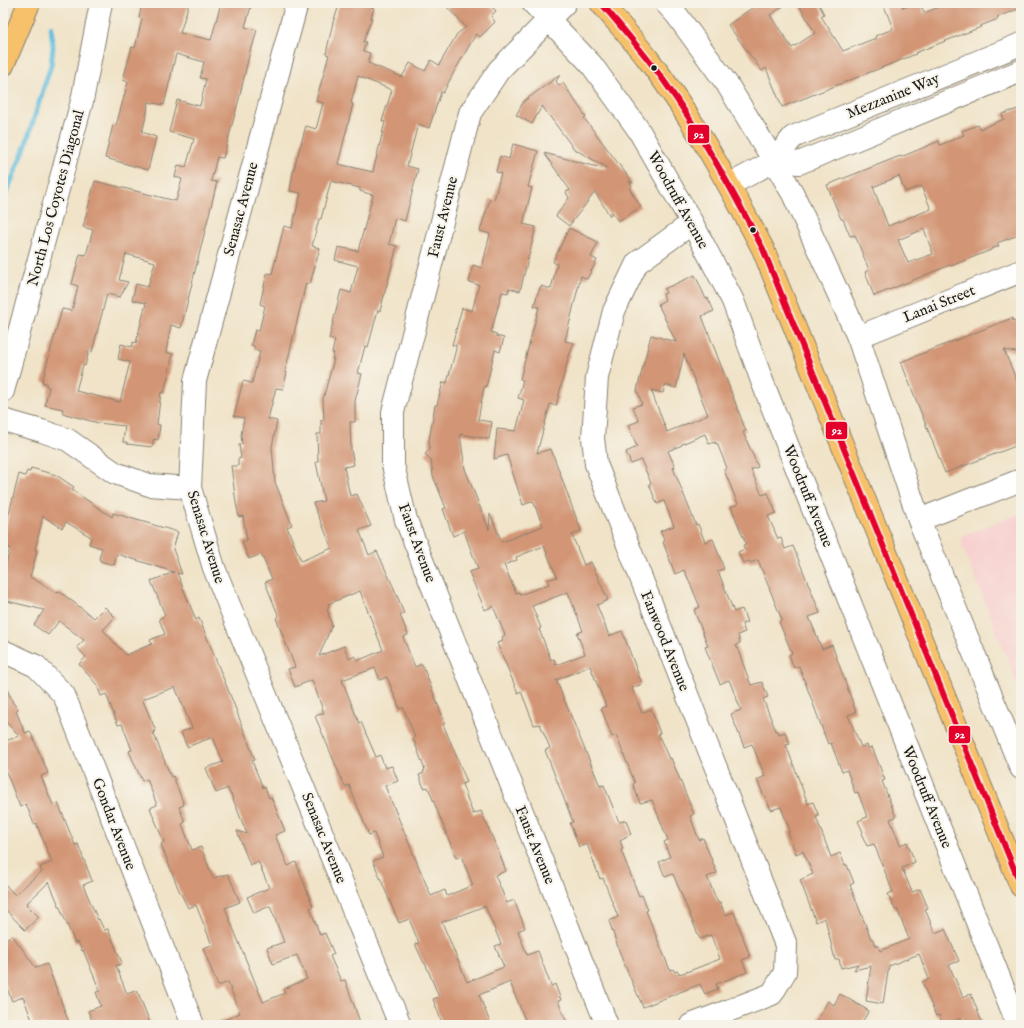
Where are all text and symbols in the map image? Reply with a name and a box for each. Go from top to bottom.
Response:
unlabelled marker [649,63,659,73]
street label: Mezzanine Way [844,69,943,123]
street label: North Los Coyotes Diagonal [23,107,89,288]
line badge: 92 [687,124,710,144]
text: 92 [693,128,705,142]
street label: Woodruff Avenue [643,148,713,252]
street label: Senasac Avenue [219,160,263,258]
street label: Faust Avenue [424,174,462,260]
unlabelled marker [748,225,758,235]
street label: Lanai Street [900,281,978,327]
line badge: 92 [825,421,848,440]
text: 92 [831,424,843,438]
street label: Woodruff Avenue [779,442,837,550]
street label: Senasac Avenue [183,488,229,586]
street label: Faust Avenue [394,501,440,585]
street label: Fanwood Avenue [636,588,694,694]
line badge: 92 [948,725,971,744]
text: 92 [954,728,966,742]
street label: Woodruff Avenue [898,743,956,851]
street label: Gondar Avenue [88,775,140,873]
street label: Senasac Avenue [297,790,351,886]
street label: Faust Avenue [511,803,559,887]

